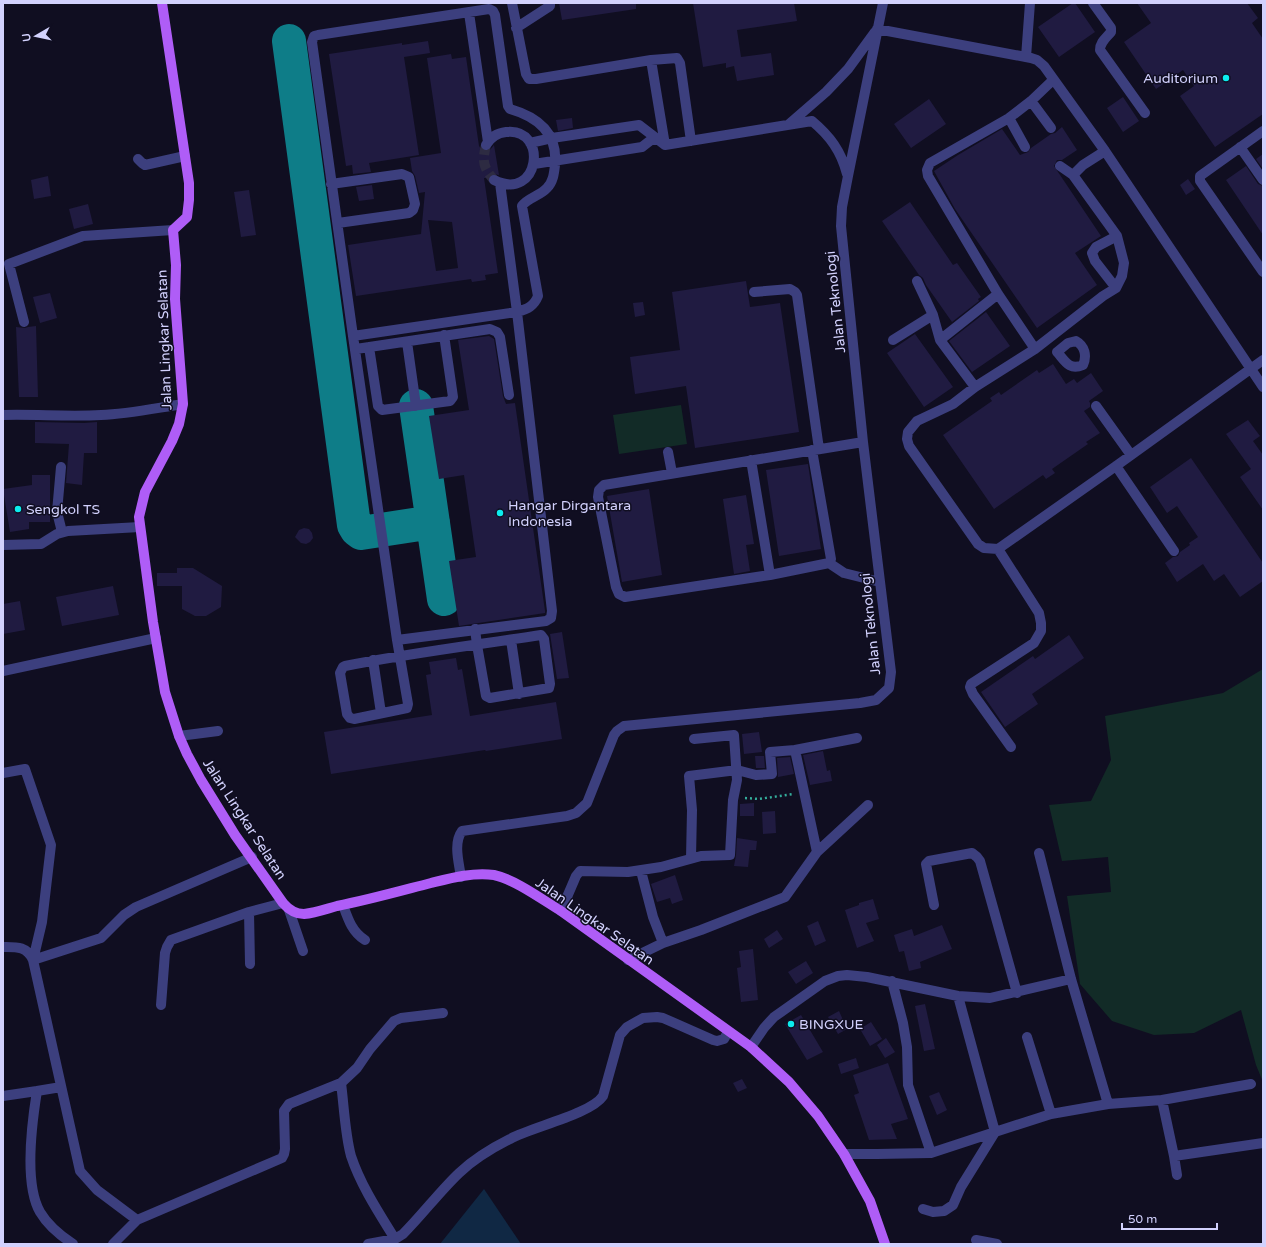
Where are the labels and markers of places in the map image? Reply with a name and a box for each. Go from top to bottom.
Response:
place label: Auditorium [1143,70,1218,87]
marker: Auditorium [1221,73,1231,83]
place label: Hangar Dirgantara Indonesia [508,497,631,530]
place label: Sengkol TS [26,501,101,518]
marker: Sengkol TS [13,504,23,514]
marker: Hangar Dirgantara Indonesia [495,508,505,518]
place label: BINGXUE [799,1016,864,1033]
marker: BINGXUE [786,1019,796,1029]

